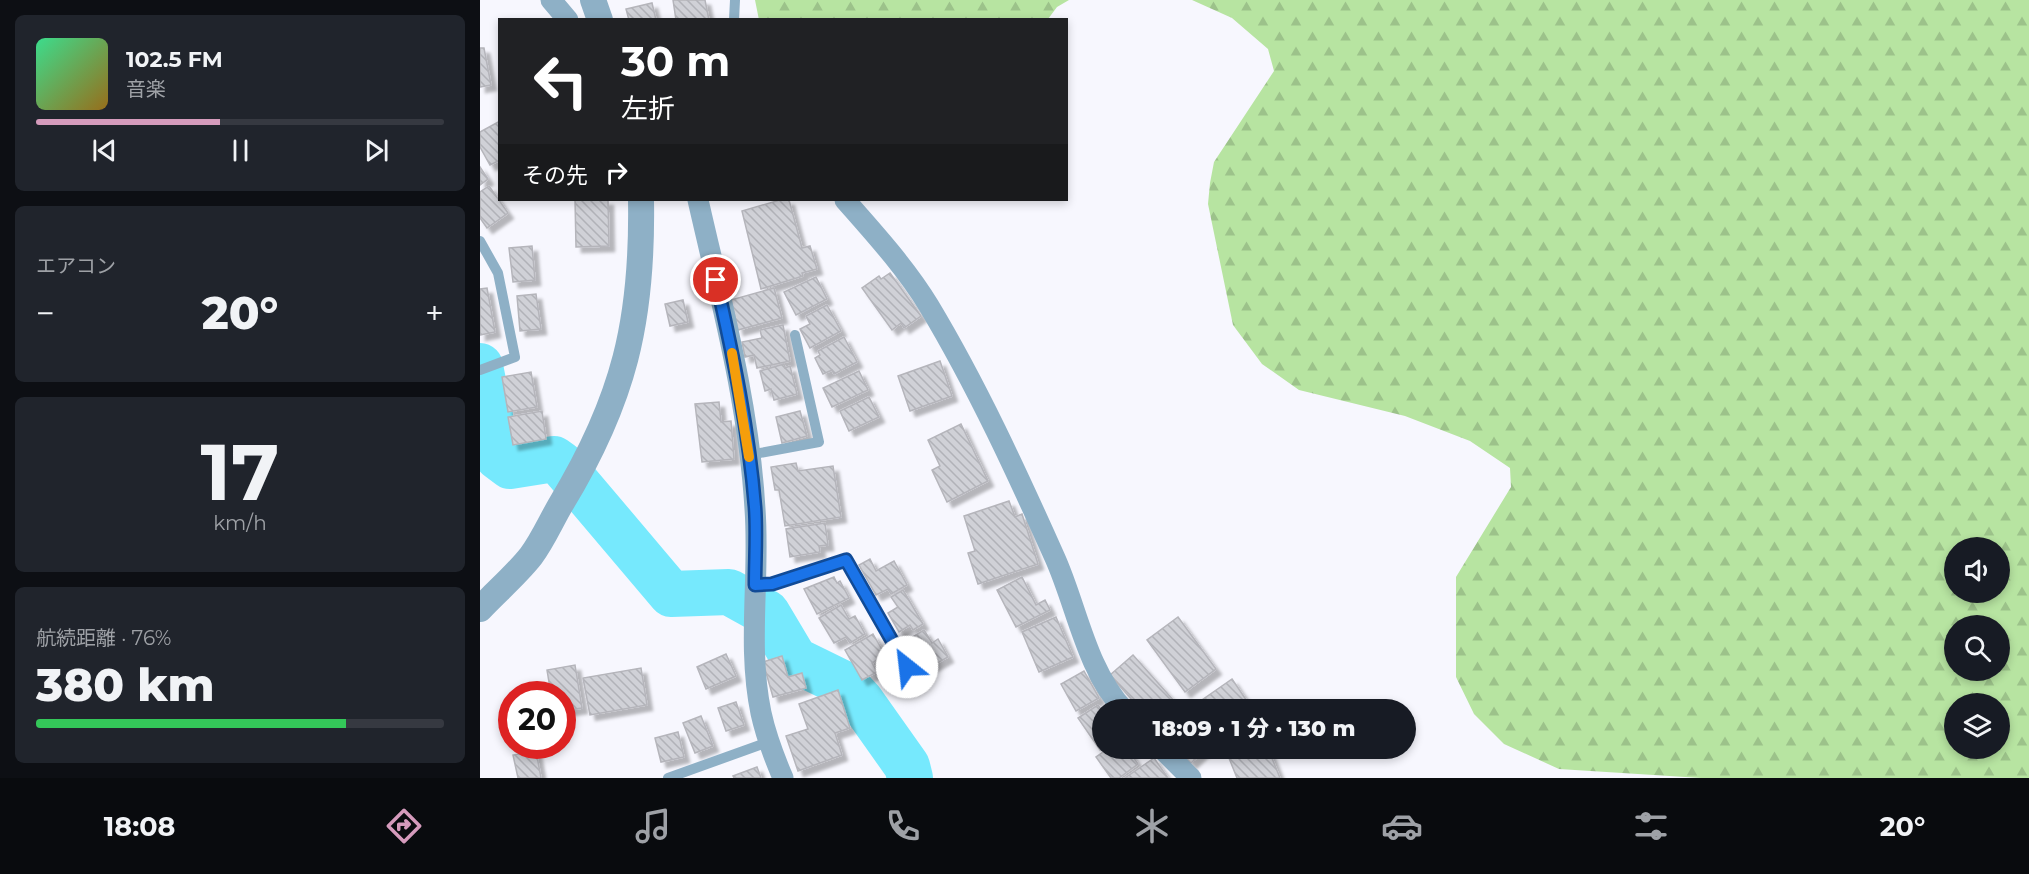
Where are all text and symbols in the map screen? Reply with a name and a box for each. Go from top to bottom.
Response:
text: 30 m [621,35,730,87]
icon: left [522,42,600,120]
text: 102.5 FM [126,46,223,73]
text: 音楽 [126,77,166,101]
text: 左折 [621,92,675,125]
icon: previous [88,134,121,167]
icon: pause [224,134,257,167]
icon: next [360,134,393,167]
icon: right [600,156,633,189]
text: その先 [522,162,588,189]
text: エアコン [36,254,116,278]
pin [690,254,741,305]
icon: arrive [699,263,732,296]
text: 20° [202,285,278,340]
text: − [36,293,55,333]
text: + [425,293,444,333]
text: 17 [201,424,279,520]
text: km/h [213,511,267,535]
map controls [1944,537,2010,759]
button: sound [1944,537,2010,603]
button: search [1944,615,2010,681]
text: 航続距離 · 76% [36,626,171,650]
position arrow [875,635,939,699]
text: 380 km [36,657,215,712]
speed limit sign: 20 [498,681,576,759]
button: layers [1944,693,2010,759]
text: 18:09 · 1 分 · 130 m [1153,715,1355,742]
icon: directions [383,805,425,847]
icon: music [632,805,674,847]
icon: phone [882,805,924,847]
icon: climate [1131,805,1173,847]
icon: car [1381,805,1423,847]
icon: filters [1630,805,1672,847]
text: 18:08 [104,810,175,843]
text: 20° [1880,810,1925,843]

